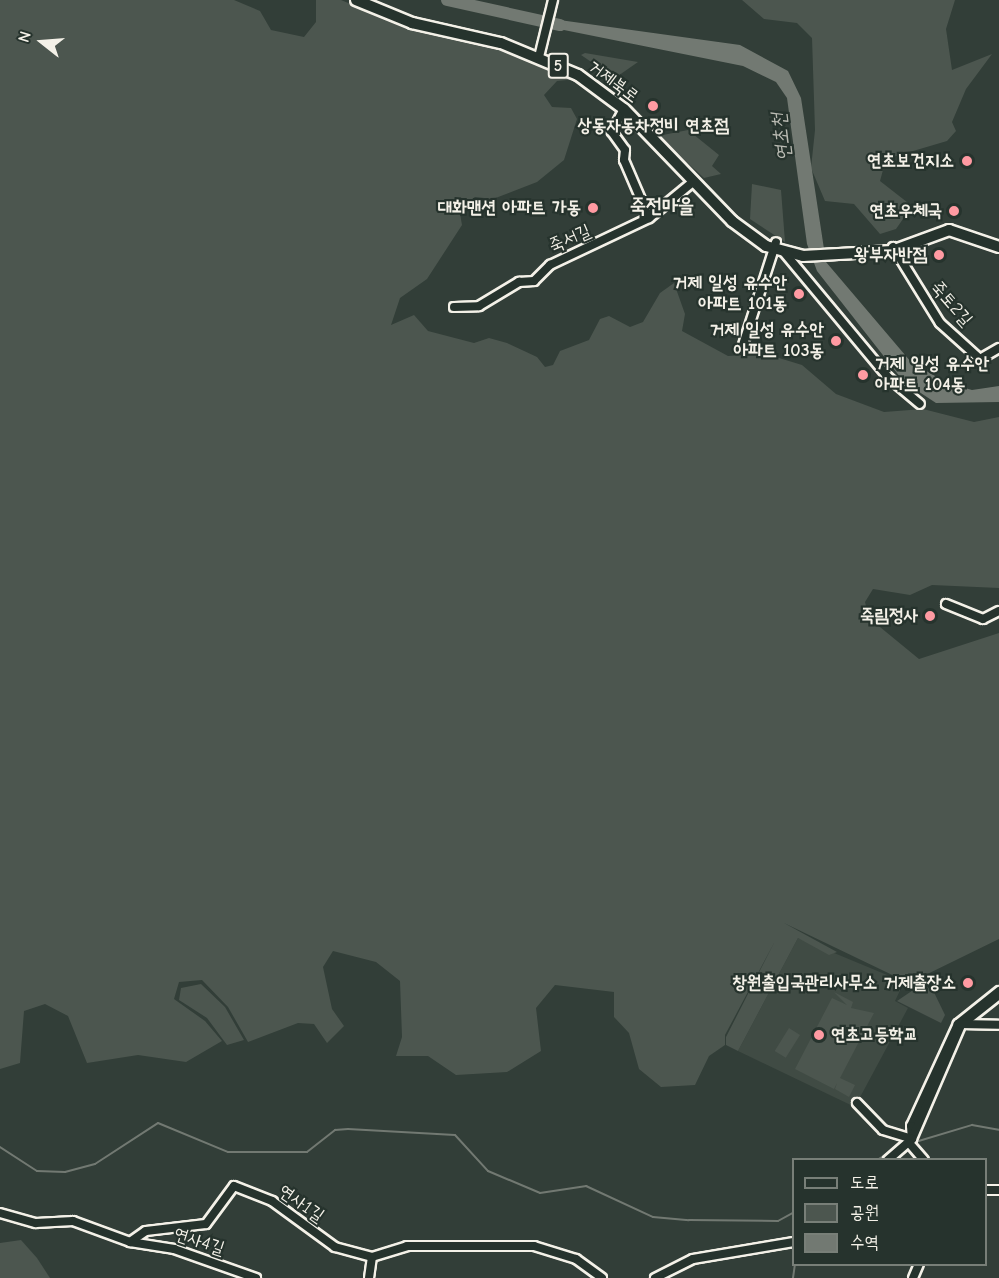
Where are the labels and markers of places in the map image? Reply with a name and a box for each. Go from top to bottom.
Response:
marker: 상동자동차정비 연초점 [646,99,660,113]
place label: 상동자동차정비 연초점 [577,115,729,137]
place label: 연초보건지소 [867,150,954,172]
marker: 연초보건지소 [958,152,976,170]
place label: 대화맨션 아파트 가동 [438,197,581,219]
place label: 연초우체국 [870,200,942,222]
marker: 대화맨션 아파트 가동 [586,201,600,215]
marker: 연초우체국 [947,204,961,218]
place label: 왕부자반점 [855,244,927,266]
marker: 왕부자반점 [932,248,946,262]
place label: 거제 일성 유수안 아파트 101동 [673,273,787,316]
marker: 거제 일성 유수안 아파트 101동 [792,287,806,301]
place label: 거제 일성 유수안 아파트 103동 [710,320,824,362]
marker: 거제 일성 유수안 아파트 103동 [829,334,843,348]
place label: 거제 일성 유수안 아파트 104동 [875,354,989,397]
marker: 거제 일성 유수안 아파트 104동 [856,368,870,382]
place label: 죽림정사 [860,605,918,627]
marker: 죽림정사 [923,609,937,623]
place label: 창원출입국관리사무소 거제출장소 [732,972,956,994]
marker: 창원출입국관리사무소 거제출장소 [961,976,975,990]
place label: 연초고등학교 [831,1024,918,1046]
marker: 연초고등학교 [812,1028,826,1042]

